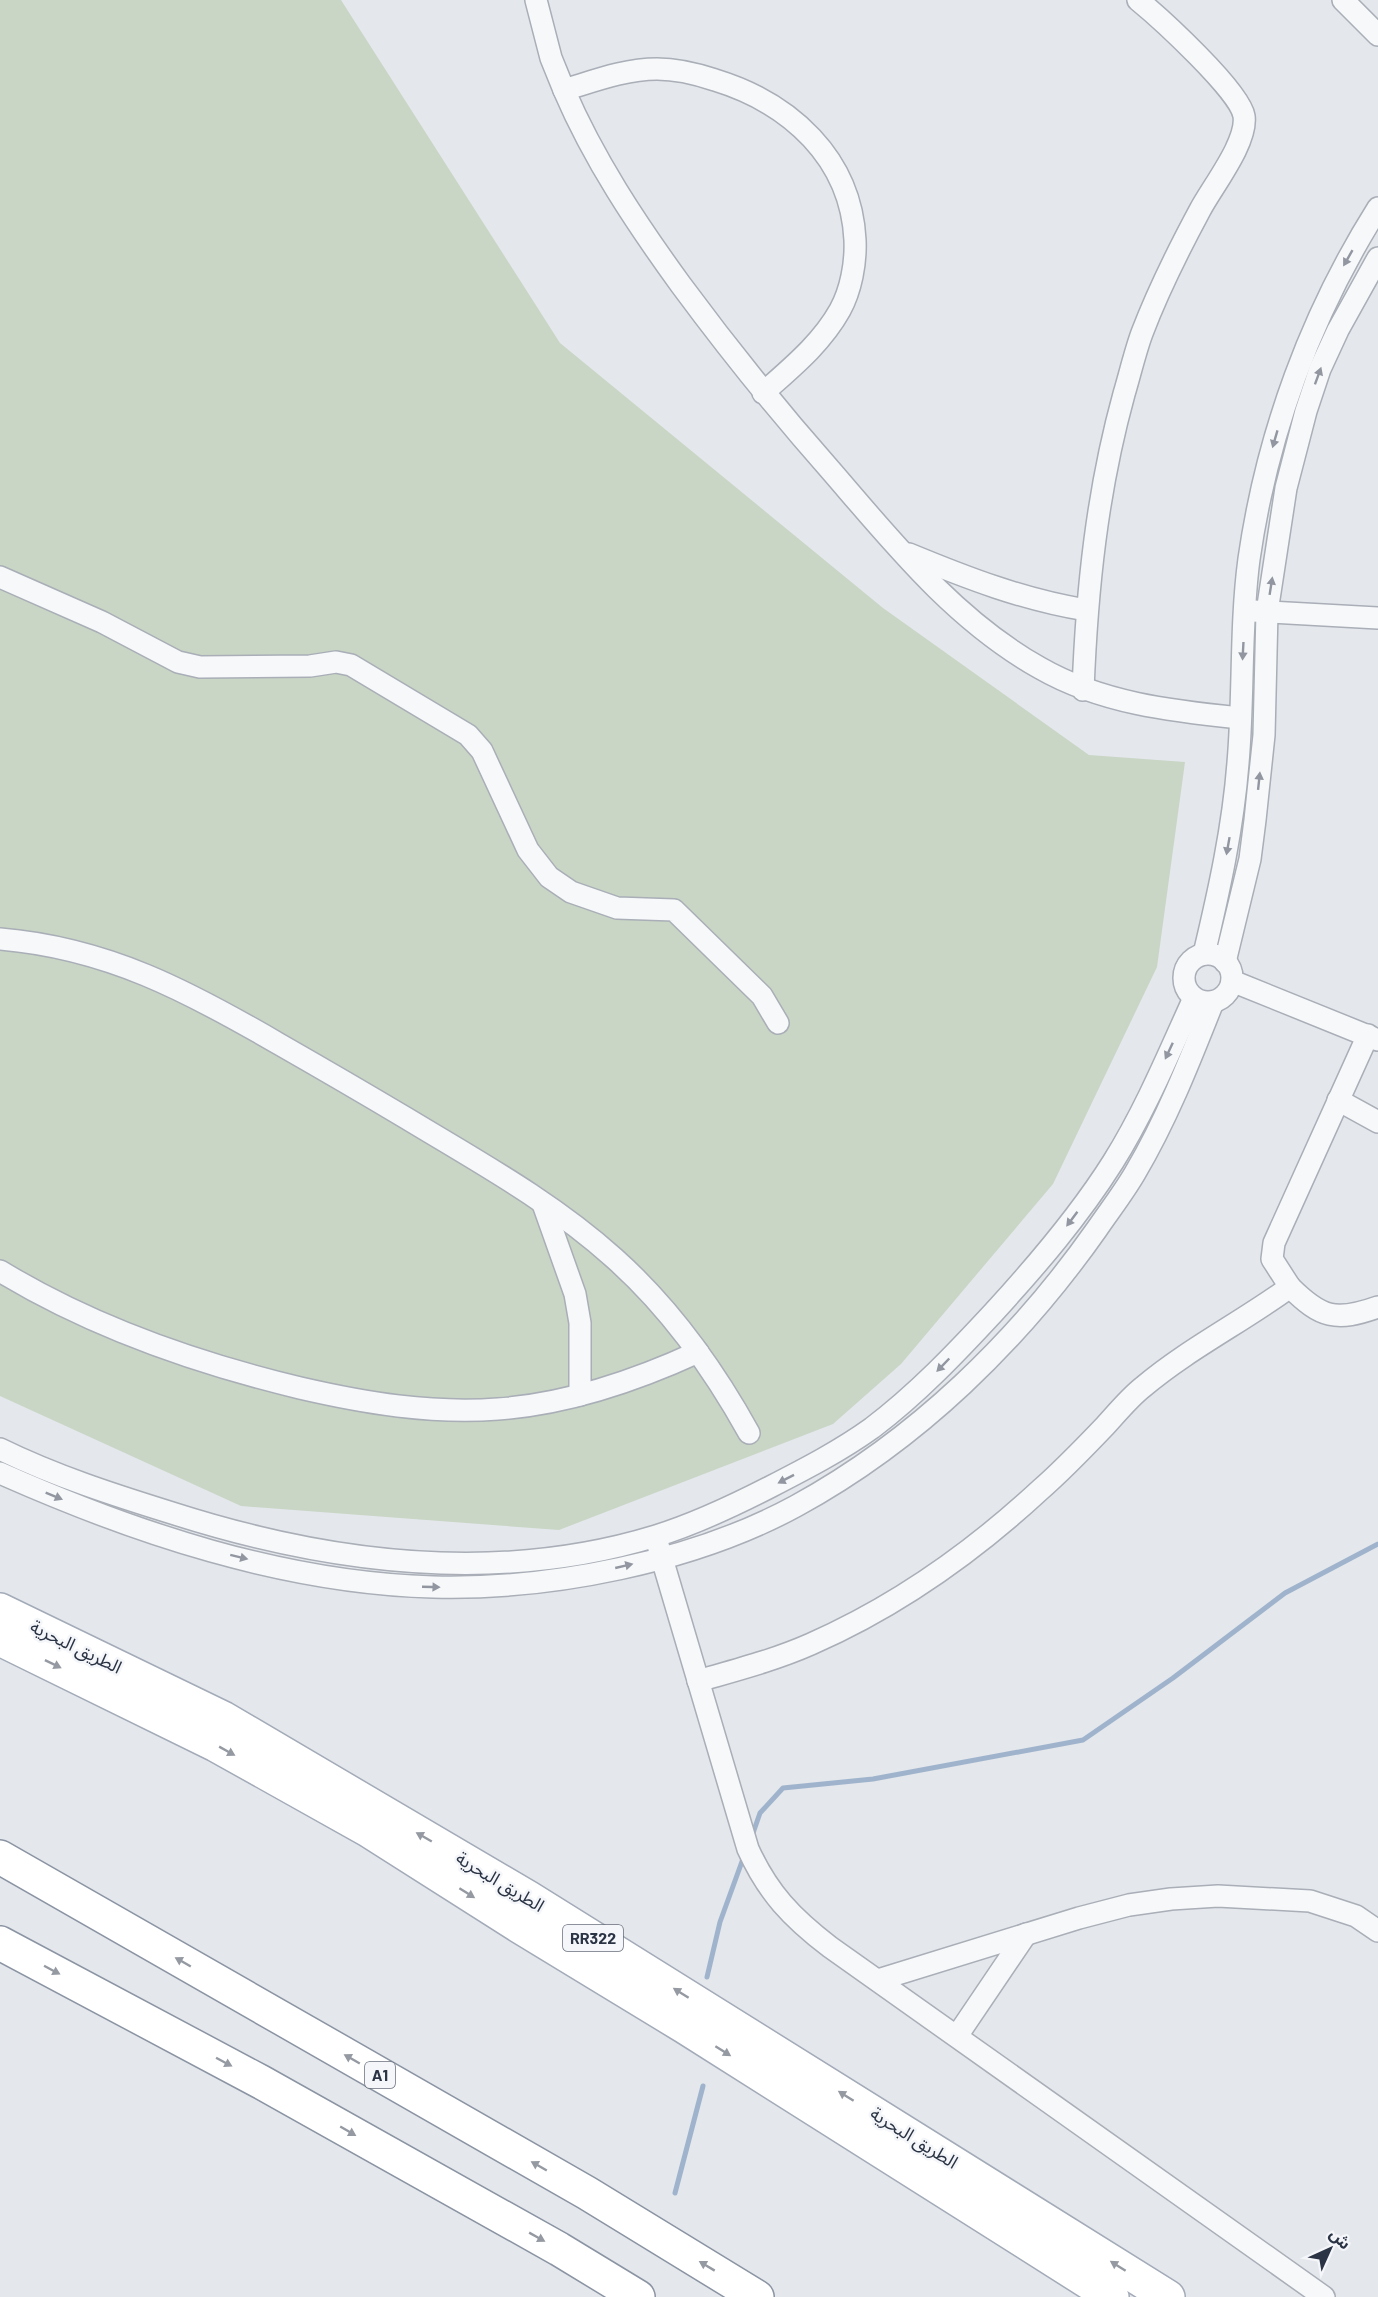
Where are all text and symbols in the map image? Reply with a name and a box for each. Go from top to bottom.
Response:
one-way arrow [1343,250,1353,267]
one-way arrow [1314,367,1323,385]
one-way arrow [1270,430,1279,448]
one-way arrow [1266,577,1275,596]
one-way arrow [1238,642,1247,661]
one-way arrow [1254,771,1264,790]
one-way arrow [1223,836,1232,855]
one-way arrow [1165,1042,1174,1059]
one-way arrow [1067,1212,1079,1227]
one-way arrow [936,1358,950,1373]
one-way arrow [777,1474,794,1484]
one-way arrow [45,1492,63,1501]
one-way arrow [230,1553,248,1563]
one-way arrow [615,1561,634,1571]
one-way arrow [422,1582,441,1591]
street label: الطريق البحرية [27,1614,126,1679]
one-way arrow [44,1660,61,1669]
one-way arrow [219,1746,236,1756]
one-way arrow [415,1832,432,1842]
street label: الطريق البحرية [452,1846,549,1917]
one-way arrow [459,1888,475,1899]
road number: RR322 [563,1925,623,1951]
one-way arrow [174,1957,191,1967]
one-way arrow [43,1965,60,1975]
one-way arrow [673,1987,689,1998]
one-way arrow [715,2045,731,2056]
one-way arrow [343,2054,360,2064]
one-way arrow [215,2057,232,2067]
road number: A1 [365,2062,395,2088]
one-way arrow [838,2090,854,2101]
street label: الطريق البحرية [866,2102,962,2174]
one-way arrow [340,2126,357,2136]
one-way arrow [531,2161,548,2171]
north arrow [1300,2219,1360,2279]
text: ش [1326,2224,1355,2253]
one-way arrow [529,2232,546,2242]
one-way arrow [1111,2260,1127,2272]
one-way arrow [699,2261,715,2272]

